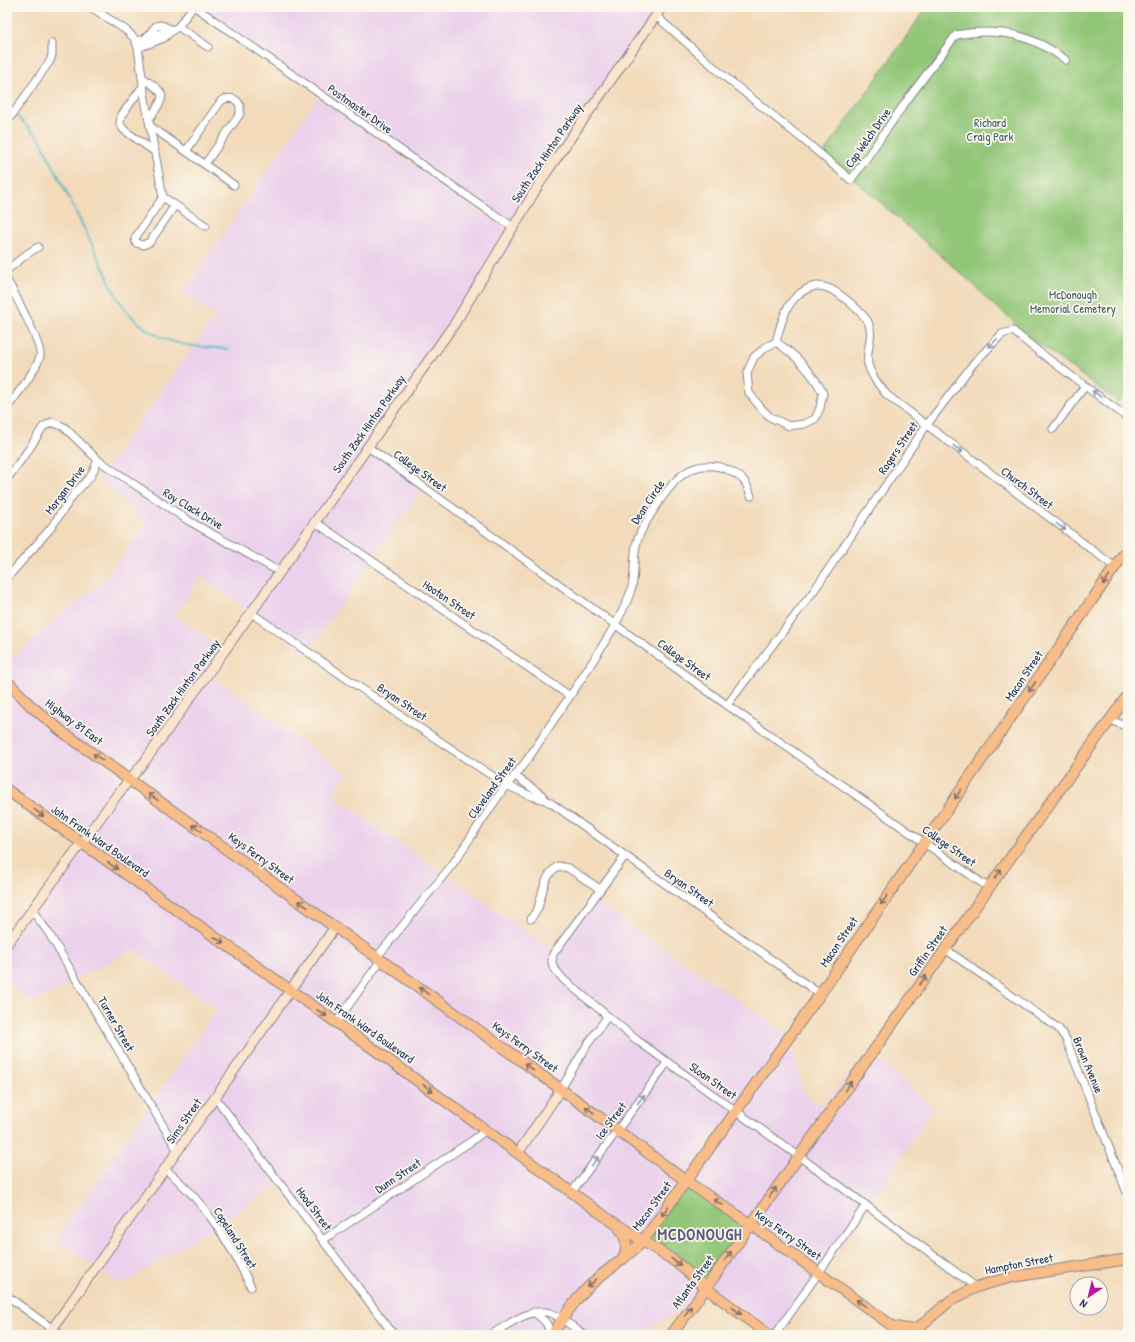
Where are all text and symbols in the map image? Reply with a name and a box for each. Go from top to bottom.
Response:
street label: Postmaster Drive [324,80,396,137]
street label: South Zack Hinton Parkway [507,100,586,206]
street label: Cap Welch Drive [841,104,895,171]
park label: Richard Craig Park [967,114,1013,145]
park label: McDonough Memorial Cemetery [1030,286,1116,317]
one-way arrow [987,339,998,348]
street label: South Zack Hinton Parkway [328,371,409,476]
one-way arrow [1091,390,1102,399]
street label: Rogers Street [874,417,922,477]
street label: College Street [390,445,451,496]
one-way arrow [952,445,963,453]
street label: Morgan Drive [41,461,89,518]
street label: Church Street [998,462,1058,513]
street label: Dean Circle [627,476,669,527]
street label: Roy Clack Drive [160,484,227,533]
one-way arrow [1056,523,1067,531]
one-way arrow [1102,574,1110,585]
street label: Hooten Street [420,576,480,624]
street label: College Street [654,634,715,685]
street label: South Zack Hinton Parkway [141,636,224,740]
street label: Macon Street [1000,646,1047,704]
street label: Bryan Street [374,679,431,725]
one-way arrow [1028,681,1036,692]
street label: Highway 81 East [42,694,107,749]
one-way arrow [93,753,104,761]
street label: Cleveland Street [463,753,520,822]
one-way arrow [954,788,962,799]
one-way arrow [148,793,159,801]
street label: John Frank Ward Boulevard [48,800,153,881]
one-way arrow [33,809,44,817]
street label: College Street [919,821,980,871]
one-way arrow [192,824,203,833]
street label: Keys Ferry Street [225,828,298,888]
one-way arrow [107,862,118,870]
street label: Bryan Street [661,864,718,911]
one-way arrow [994,869,1003,880]
one-way arrow [880,895,888,906]
one-way arrow [298,900,309,908]
street label: Macon Street [815,912,862,970]
street label: Griffin Street [904,921,952,979]
one-way arrow [214,936,225,944]
one-way arrow [919,975,927,986]
street label: John Frank Ward Boulevard [313,986,418,1067]
one-way arrow [418,987,429,995]
street label: Turner Street [94,993,139,1055]
one-way arrow [317,1009,328,1017]
street label: Keys Ferry Street [489,1017,562,1077]
street label: Brown Avenue [1069,1034,1108,1096]
street label: Sloan Street [686,1058,741,1104]
one-way arrow [524,1062,535,1071]
one-way arrow [844,1081,852,1092]
one-way arrow [422,1084,433,1092]
one-way arrow [637,1093,645,1104]
street label: Sims Street [162,1094,206,1147]
street label: Ice Street [591,1098,631,1143]
one-way arrow [584,1106,595,1114]
street label: Dunn Street [371,1154,425,1197]
one-way arrow [591,1156,599,1167]
street label: Macon Street [628,1177,676,1234]
street label: Hood Street [292,1183,337,1235]
one-way arrow [768,1187,777,1198]
one-way arrow [713,1198,724,1206]
street label: Copeland Street [210,1204,262,1273]
one-way arrow [661,1205,669,1216]
street label: Keys Ferry Street [752,1205,826,1264]
district label: MCDONOUGH [657,1223,743,1245]
street label: Hampton Street [984,1248,1055,1278]
street label: Atlanta Street [667,1251,718,1312]
one-way arrow [724,1251,732,1262]
one-way arrow [670,1258,681,1266]
north arrow [1069,1276,1109,1316]
one-way arrow [587,1278,597,1287]
text: N [1077,1297,1090,1312]
one-way arrow [856,1299,867,1307]
one-way arrow [684,1306,692,1317]
one-way arrow [731,1307,742,1316]

